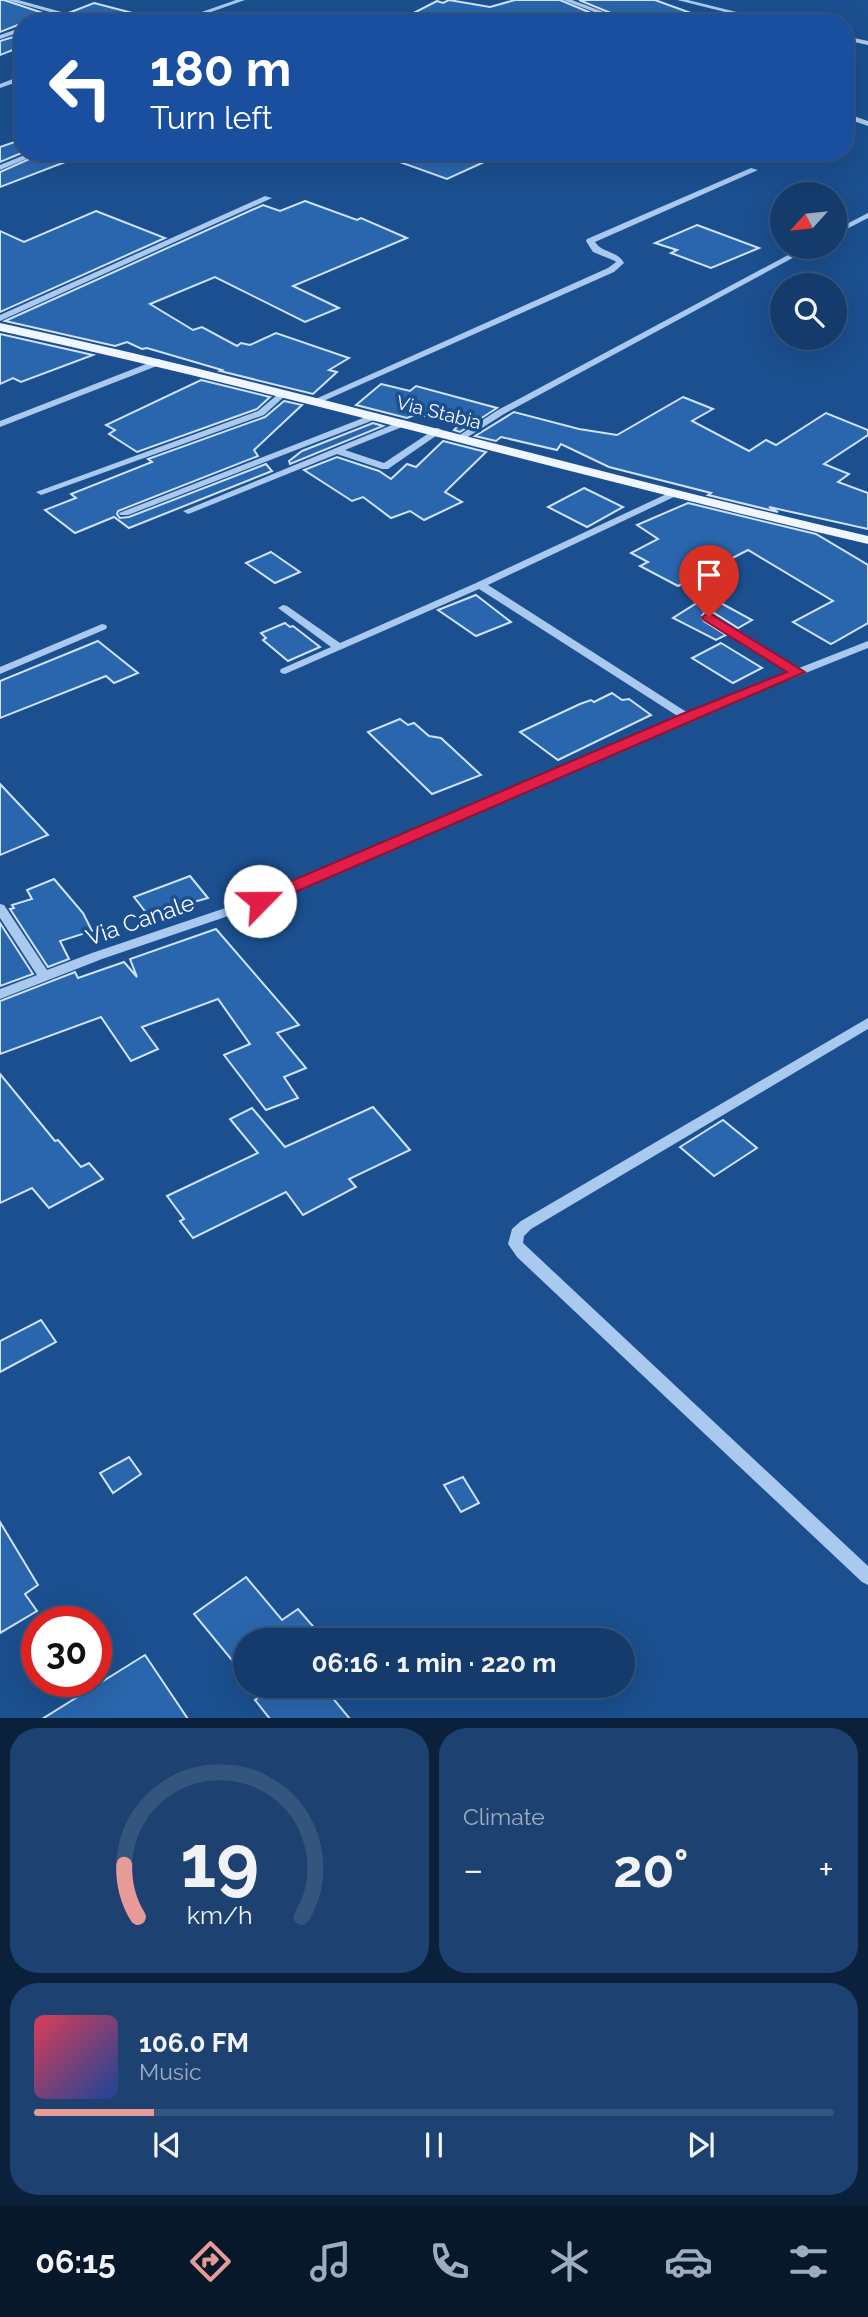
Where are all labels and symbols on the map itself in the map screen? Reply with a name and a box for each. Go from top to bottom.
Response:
north arrow [770,182,847,259]
street label: Via Stabia [394,391,484,433]
pin [679,545,739,617]
position arrow [223,864,297,938]
street label: Via Canale [82,888,198,951]
speed limit sign: 30 [21,1606,112,1697]

